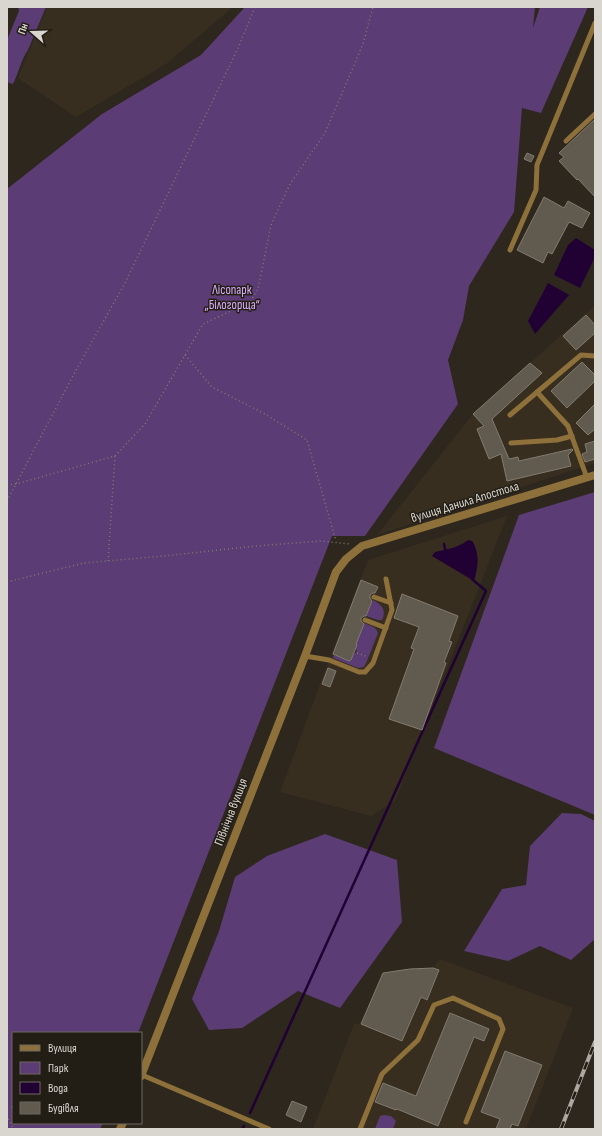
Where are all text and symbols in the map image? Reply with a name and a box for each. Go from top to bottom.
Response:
north arrow [12,12,52,52]
text: Пн [15,21,31,36]
park label: Лісопарк „Білогорща“ [204,282,260,313]
street label: вулиця Данила Апостола [409,478,521,526]
street label: Північна вулиця [211,776,251,848]
legend [12,1032,142,1124]
text: Вулиця [48,1041,77,1056]
text: Парк [48,1061,69,1076]
text: Вода [48,1081,68,1096]
text: Будівля [48,1101,79,1116]

